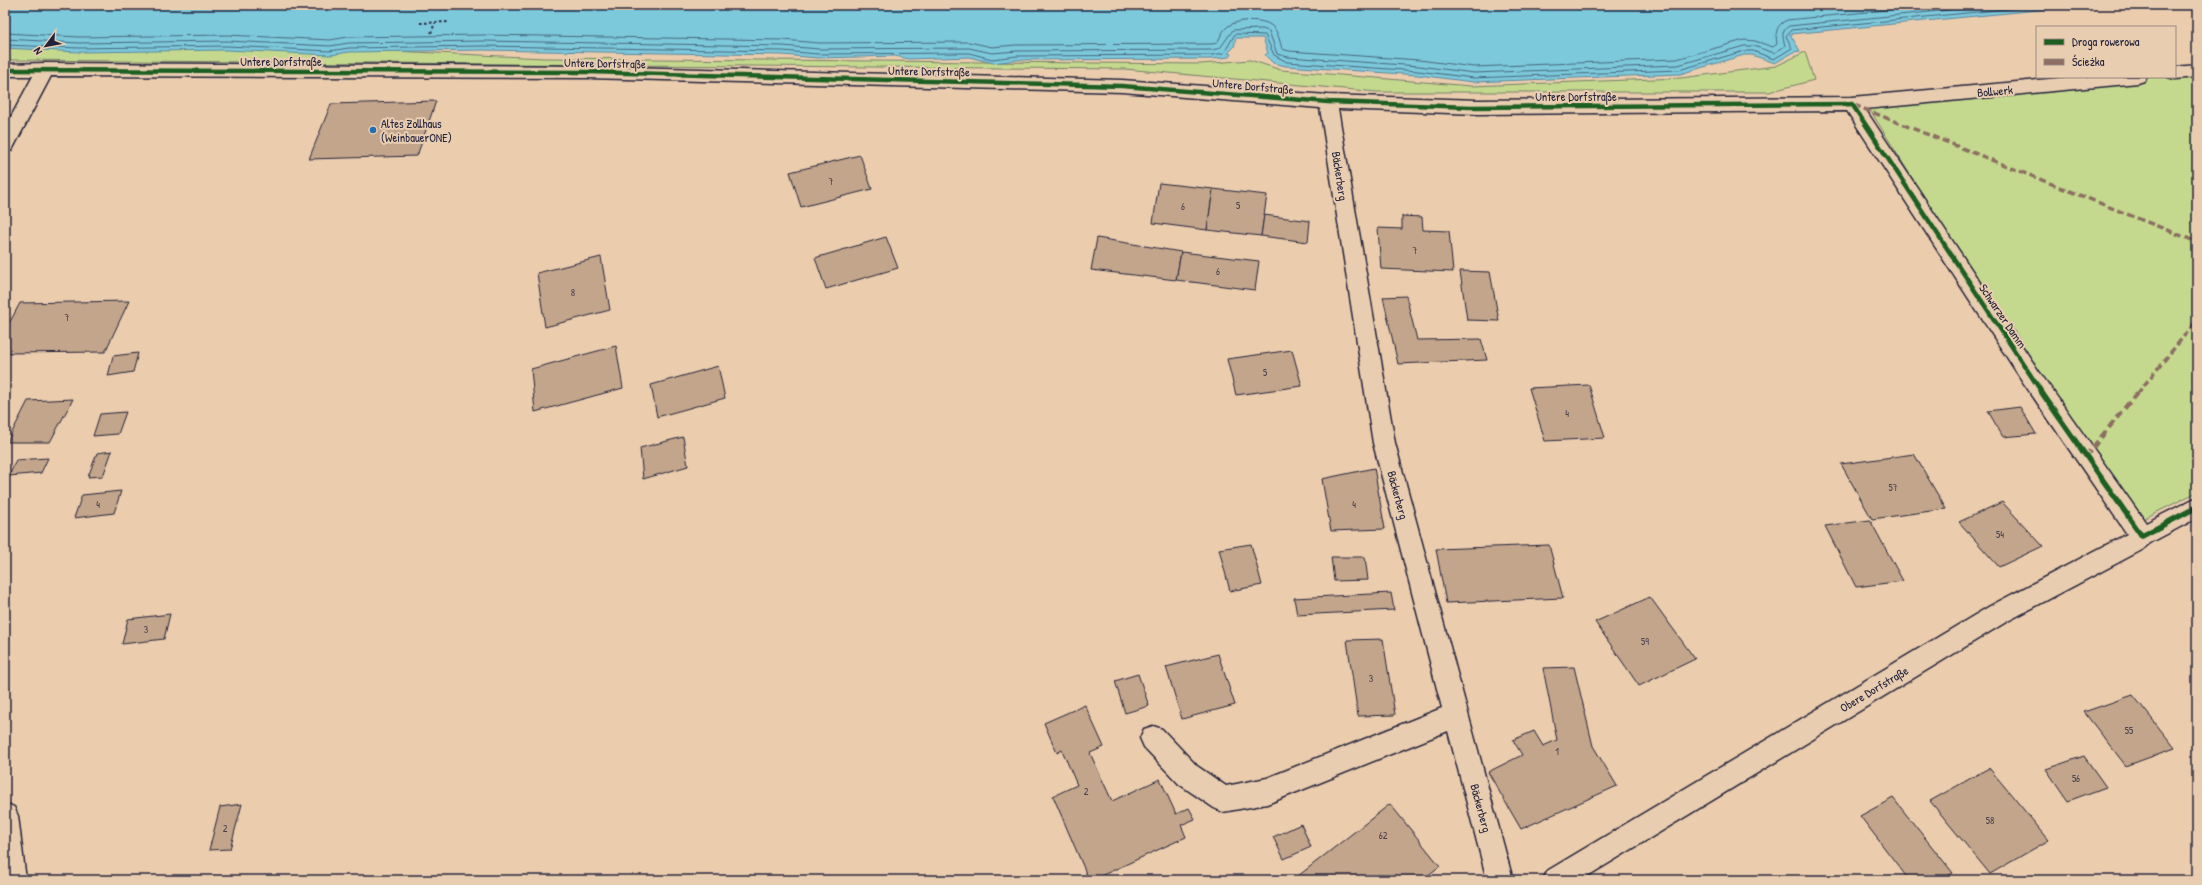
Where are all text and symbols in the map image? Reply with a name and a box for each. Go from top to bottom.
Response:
north arrow [26,26,66,66]
legend [2036,26,2176,78]
text: Droga rowerowa [2072,33,2140,50]
text: N [30,45,45,57]
street label: Untere Dorfstraße [240,53,322,70]
text: Ścieżka [2072,53,2105,70]
street label: Untere Dorfstraße [564,54,646,72]
street label: Untere Dorfstraße [888,62,970,80]
street label: Untere Dorfstraße [1212,74,1295,98]
street label: Bollwerk [1976,81,2014,101]
street label: Untere Dorfstraße [1535,88,1617,105]
place label: Altes Zollhaus (WeinbauerONE) [381,115,452,146]
marker: Altes Zollhaus (WeinbauerONE) [368,125,378,135]
street label: Bäckerberg [1328,150,1352,202]
house number: 7 [829,175,834,188]
house number: 5 [1236,199,1241,212]
house number: 6 [1181,200,1185,213]
house number: 7 [1413,244,1418,257]
house number: 6 [1216,265,1220,278]
street label: Schwarzer Damm [1975,281,2031,351]
house number: 8 [571,286,575,299]
house number: 7 [65,311,70,324]
house number: 5 [1263,366,1268,379]
house number: 4 [1565,407,1569,420]
street label: Bäckerberg [1383,469,1413,521]
house number: 57 [1888,481,1898,494]
house number: 4 [96,498,100,511]
house number: 4 [1352,498,1356,511]
house number: 54 [1996,528,2004,541]
house number: 3 [144,623,149,636]
house number: 59 [1641,635,1649,648]
street label: Obere Dorfstraße [1837,662,1912,716]
house number: 3 [1369,672,1374,685]
house number: 55 [2125,724,2134,737]
house number: 1 [1555,745,1559,758]
house number: 56 [2072,772,2080,785]
street label: Bäckerberg [1466,782,1496,834]
house number: 2 [1084,785,1089,798]
house number: 58 [1986,814,1994,827]
house number: 2 [223,822,228,835]
house number: 62 [1379,829,1388,842]

